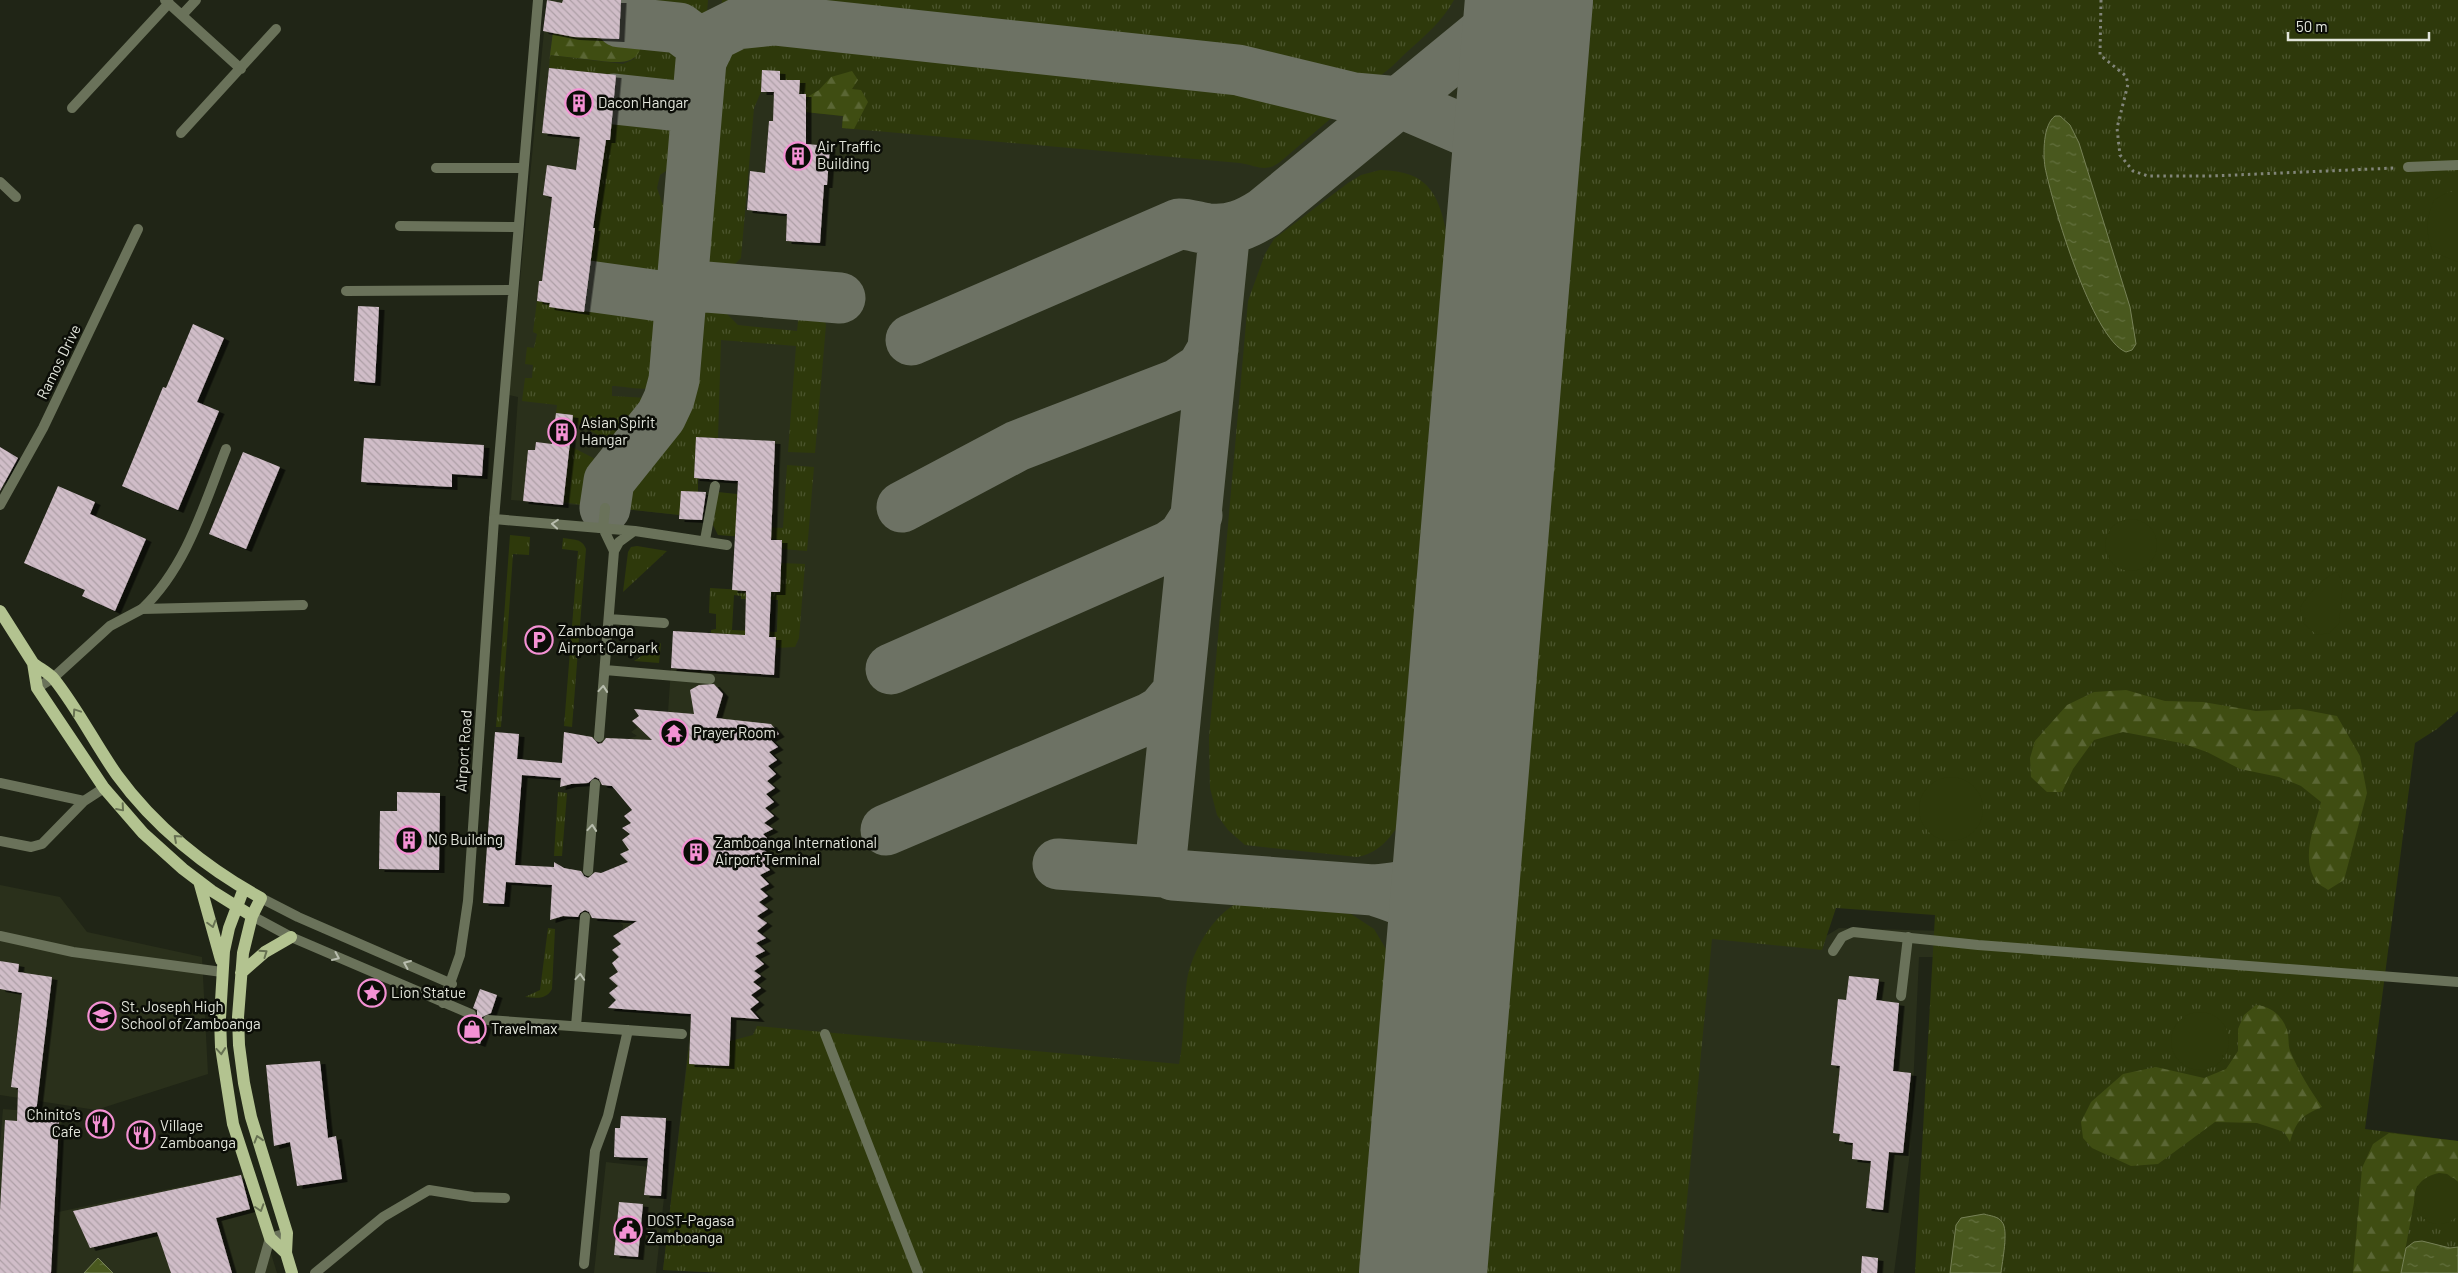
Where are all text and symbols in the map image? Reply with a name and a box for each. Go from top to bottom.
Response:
scale bar [2288,10,2429,42]
text: 50 m [2296,17,2328,35]
building icon: Dacon Hangar [564,88,594,118]
place label: Dacon Hangar [598,93,689,111]
place label: Air Traffic Building [817,137,881,172]
building icon: Air Traffic Building [783,141,813,171]
street label: Ramos Drive [32,321,84,402]
place label: Asian Spirit Hangar [581,413,656,448]
building icon: Asian Spirit Hangar [547,417,577,447]
one-way arrow [550,519,558,530]
place label: Zamboanga Airport Carpark [558,621,658,656]
parking icon: Zamboanga Airport Carpark [524,625,554,655]
one-way arrow [597,684,608,692]
one-way arrow [73,709,82,718]
street label: Airport Road [451,709,475,792]
temple icon: Prayer Room [659,718,689,748]
place label: Prayer Room [693,723,776,741]
one-way arrow [115,802,124,811]
one-way arrow [586,823,597,831]
building icon: NG Building [394,825,424,855]
place label: NG Building [428,830,503,848]
place label: Zamboanga International Airport Terminal [715,833,877,868]
one-way arrow [174,835,183,844]
building icon: Zamboanga International Airport Terminal [681,837,711,867]
one-way arrow [206,919,216,927]
one-way arrow [259,950,268,959]
one-way arrow [331,950,340,961]
one-way arrow [403,960,412,971]
one-way arrow [574,973,585,981]
place icon: Lion Statue [357,978,387,1008]
place label: Lion Statue [391,983,466,1001]
place label: St. Joseph High School of Zamboanga [121,997,261,1032]
school or university icon: St. Joseph High School of Zamboanga [87,1001,117,1031]
shop icon: Travelmax [457,1014,487,1044]
place label: Travelmax [491,1019,557,1037]
one-way arrow [216,1047,227,1055]
place label: Chinito’s Cafe [27,1105,81,1140]
restaurant icon: Chinito’s Cafe [85,1109,115,1139]
place label: Village Zamboanga [160,1116,236,1151]
restaurant icon: Village Zamboanga [126,1120,156,1150]
one-way arrow [254,1135,264,1144]
one-way arrow [255,1203,265,1211]
place label: DOST-Pagasa Zamboanga [647,1211,734,1246]
public building icon: DOST-Pagasa Zamboanga [613,1215,643,1245]

